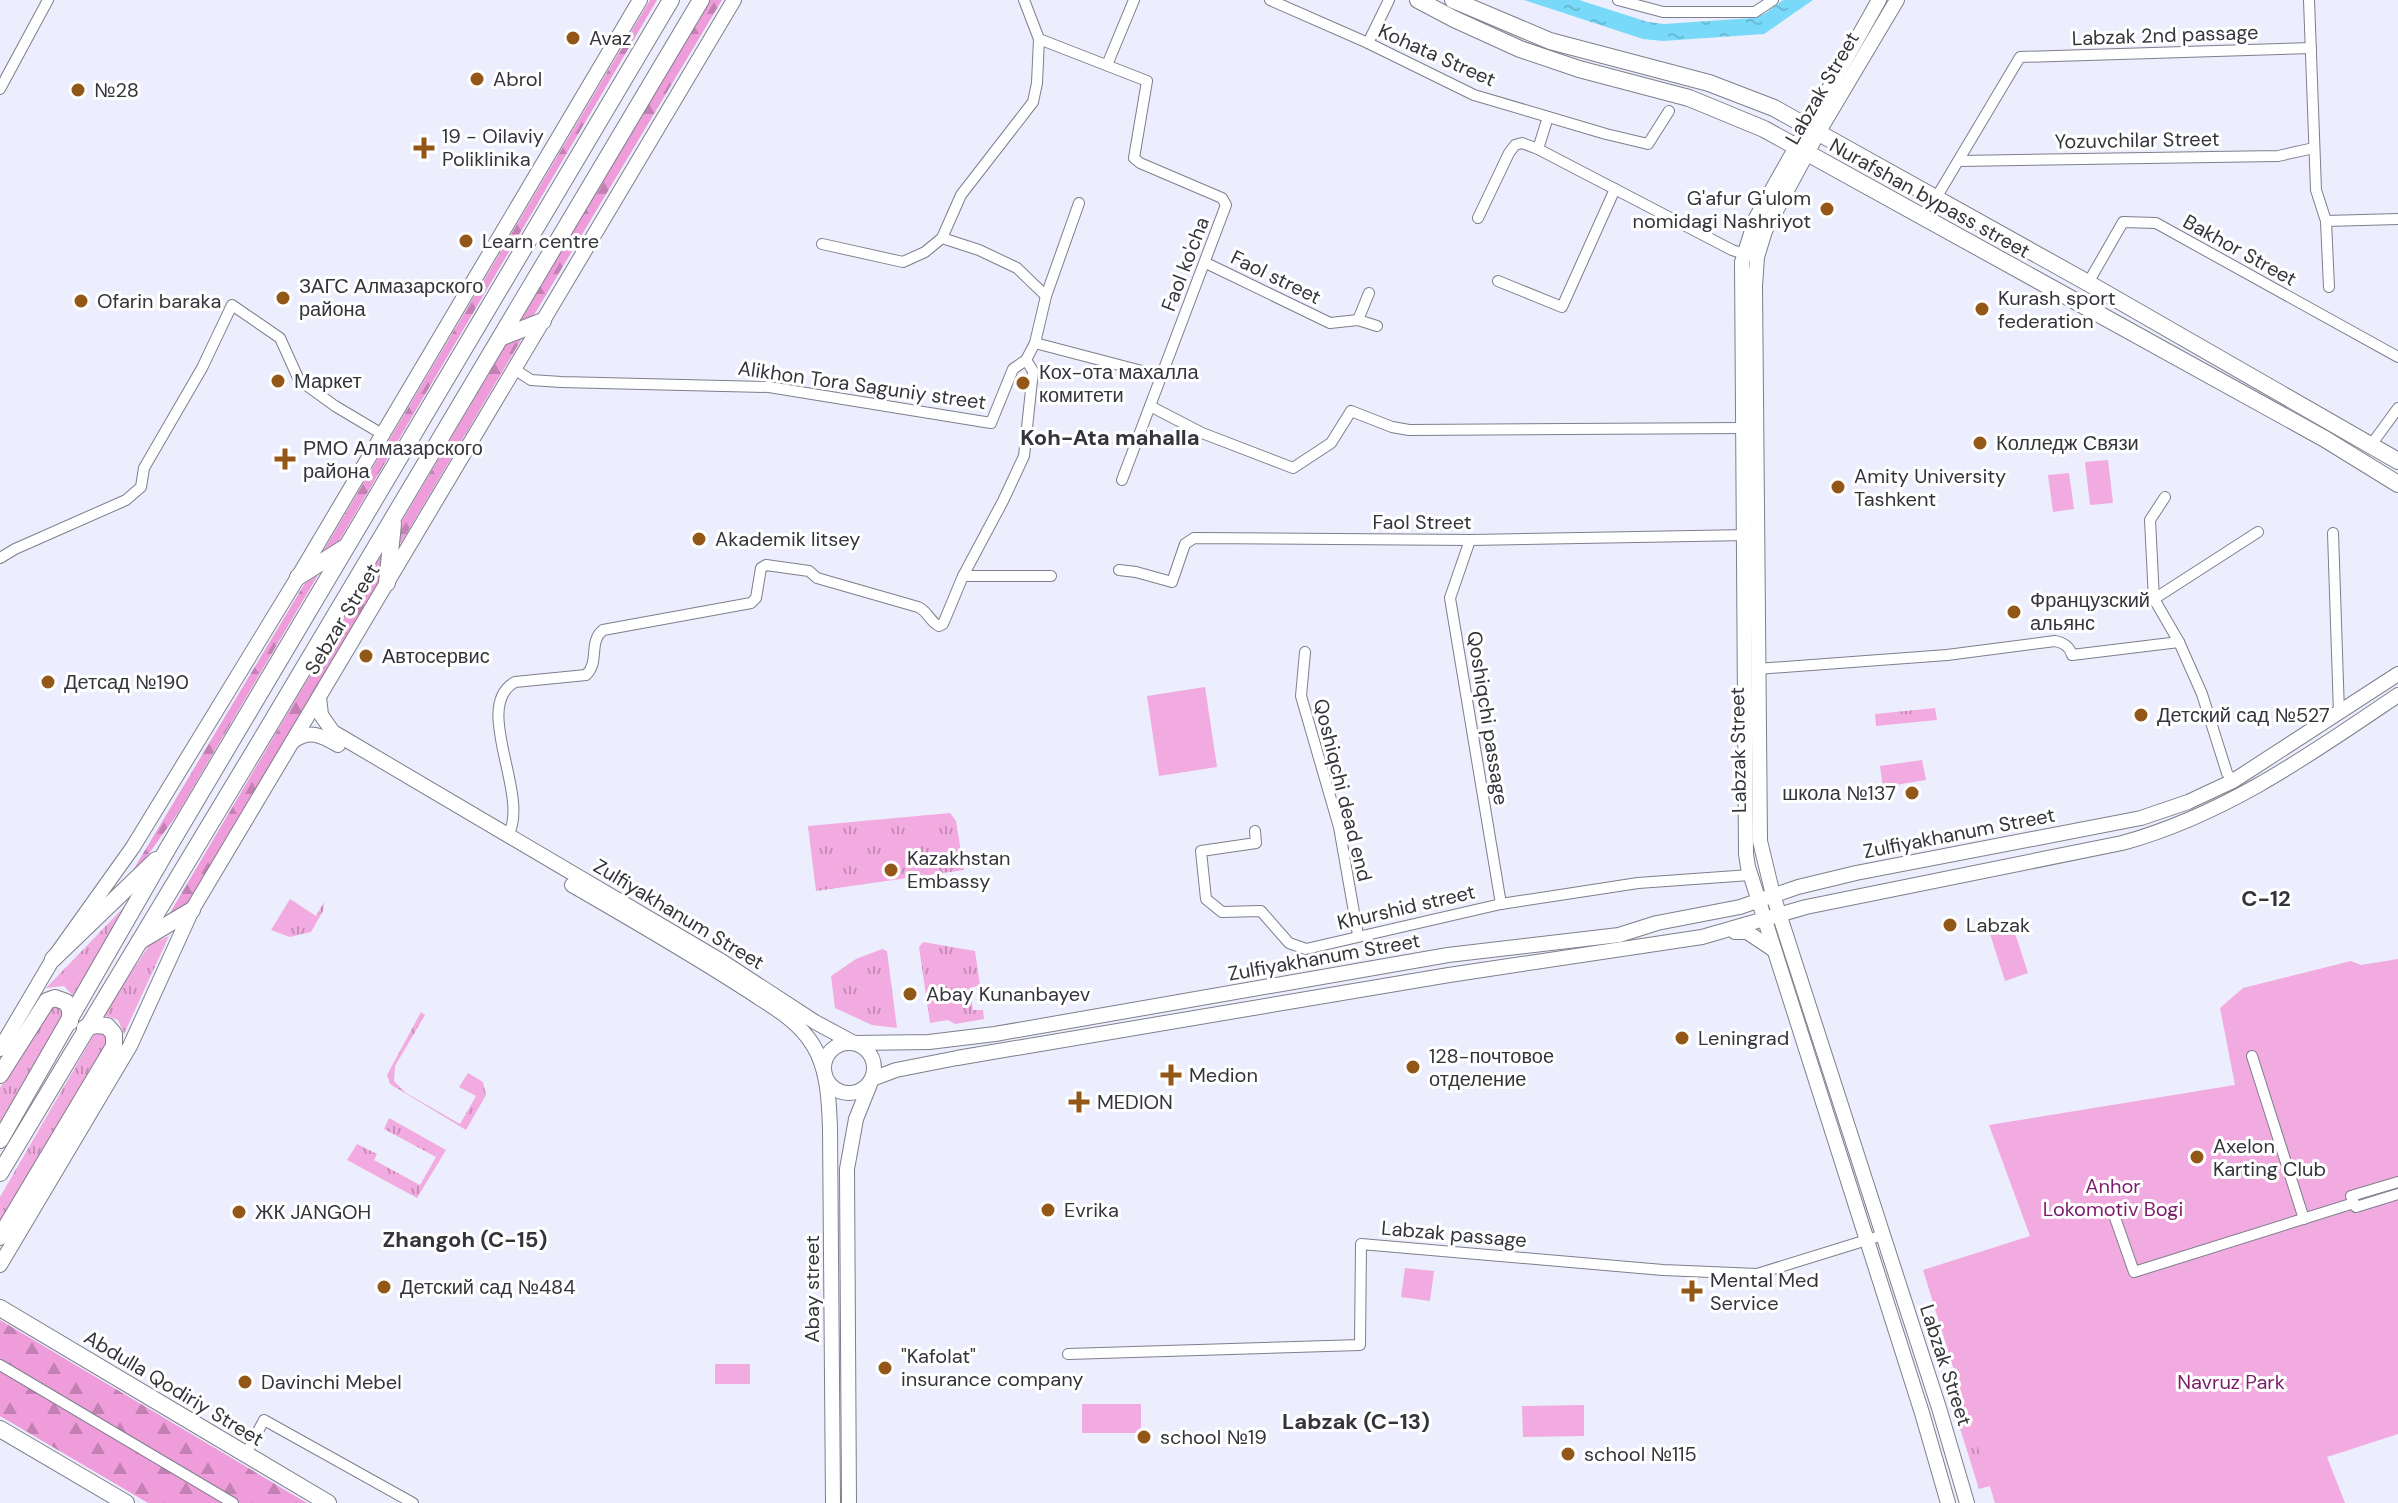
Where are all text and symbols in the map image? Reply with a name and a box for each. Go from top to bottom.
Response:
street label: Kohata Street [1374,18,1500,93]
street label: Labzak 2nd passage [2071,19,2259,51]
place label: Avaz [589,25,631,51]
street label: Labzak Street [1779,27,1865,149]
marker: Avaz [564,29,582,47]
place label: Abrol [493,66,542,92]
marker: Abrol [468,70,486,88]
place label: №28 [94,77,139,103]
marker: №28 [69,81,87,99]
place label: 19 - Oilaviy Poliklinika [442,123,544,172]
street label: Yozuvchilar Street [2054,126,2220,154]
street label: Nurafshan bypass street [1825,132,2035,264]
marker: 19 - Oilaviy Poliklinika [413,137,435,159]
place label: G'afur G'ulom nomidagi Nashriyot [1632,185,1811,234]
marker: G'afur G'ulom nomidagi Nashriyot [1818,200,1836,218]
street label: Bakhor Street [2179,208,2301,292]
street label: Faol ko'cha [1155,213,1215,315]
place label: Learn centre [482,228,599,254]
marker: Learn centre [457,232,475,250]
street label: Faol street [1227,244,1326,310]
place label: ЗАГС Алмазарского района [299,273,483,322]
place label: Kurash sport federation [1998,285,2116,334]
place label: Ofarin baraka [97,288,221,314]
marker: ЗАГС Алмазарского района [274,289,292,307]
marker: Ofarin baraka [72,292,90,310]
marker: Kurash sport federation [1973,300,1991,318]
street label: Alikhon Tora Saguniy street [736,355,988,415]
place label: Кох-ота махалла комитети [1039,359,1200,408]
place label: Маркет [294,368,362,394]
marker: Маркет [269,372,287,390]
marker: Кох-ота махалла комитети [1014,374,1032,392]
district label: Koh-Ata mahalla [1020,423,1200,452]
place label: Колледж Связи [1996,430,2139,456]
marker: Колледж Связи [1971,434,1989,452]
place label: РМО Алмазарского района [303,435,483,484]
marker: РМО Алмазарского района [274,448,296,470]
place label: Amity University Tashkent [1854,463,2006,512]
marker: Amity University Tashkent [1829,478,1847,496]
street label: Faol Street [1372,509,1472,535]
place label: Akademik litsey [715,526,860,552]
marker: Akademik litsey [690,530,708,548]
street label: Sebzar Street [299,559,385,679]
place label: Французский альянс [2030,587,2150,636]
marker: Французский альянс [2005,603,2023,621]
street label: Qoshiqchi passage [1461,629,1515,807]
place label: Автосервис [382,643,490,669]
marker: Автосервис [357,647,375,665]
place label: Детсад №190 [64,669,189,695]
marker: Детсад №190 [39,673,57,691]
street label: Labzak Street [1724,687,1752,813]
street label: Qoshiqchi dead end [1308,696,1378,884]
place label: Детский сад №527 [2157,702,2330,728]
marker: Детский сад №527 [2132,706,2150,724]
place label: школа №137 [1782,780,1896,806]
marker: школа №137 [1903,784,1921,802]
street label: Zulfiyakhanum Street [1861,802,2057,864]
place label: Kazakhstan Embassy [907,845,1011,894]
street label: Zulfiyakhanum Street [589,853,769,975]
marker: Kazakhstan Embassy [882,861,900,879]
street label: Khurshid street [1334,878,1478,936]
district label: C-12 [2241,884,2291,913]
place label: Labzak [1966,912,2030,938]
marker: Labzak [1941,916,1959,934]
street label: Zulfiyakhanum Street [1226,927,1422,987]
place label: Abay Kunanbayev [926,981,1091,1007]
marker: Abay Kunanbayev [901,985,919,1003]
place label: Leningrad [1698,1025,1789,1051]
marker: Leningrad [1673,1029,1691,1047]
place label: 128-почтовое отделение [1429,1043,1554,1092]
marker: 128-почтовое отделение [1404,1058,1422,1076]
place label: Medion [1189,1062,1258,1088]
marker: Medion [1160,1064,1182,1086]
place label: MEDION [1097,1089,1173,1115]
marker: MEDION [1068,1091,1090,1113]
place label: Axelon Karting Club [2213,1133,2326,1182]
marker: Axelon Karting Club [2188,1148,2206,1166]
park label: Anhor Lokomotiv Bogi [2043,1173,2183,1222]
place label: Evrika [1064,1197,1119,1223]
place label: ЖК JANGOH [255,1199,371,1225]
marker: Evrika [1039,1201,1057,1219]
marker: ЖК JANGOH [230,1203,248,1221]
street label: Labzak passage [1380,1215,1528,1253]
district label: Zhangoh (C-15) [383,1225,547,1254]
street label: Abay street [799,1235,825,1343]
place label: Mental Med Service [1710,1267,1819,1316]
place label: Детский сад №484 [400,1274,575,1300]
marker: Детский сад №484 [375,1278,393,1296]
marker: Mental Med Service [1681,1280,1703,1302]
street label: Labzak Street [1914,1301,1978,1429]
street label: Abdulla Qodiriy Street [79,1324,269,1452]
place label: "Kafolat" insurance company [901,1343,1083,1392]
marker: "Kafolat" insurance company [876,1359,894,1377]
place label: Davinchi Mebel [261,1369,402,1395]
park label: Navruz Park [2177,1369,2285,1395]
marker: Davinchi Mebel [236,1373,254,1391]
district label: Labzak (C-13) [1282,1407,1430,1436]
place label: school №19 [1160,1424,1267,1450]
marker: school №19 [1135,1428,1153,1446]
place label: school №115 [1584,1441,1697,1467]
marker: school №115 [1559,1445,1577,1463]

